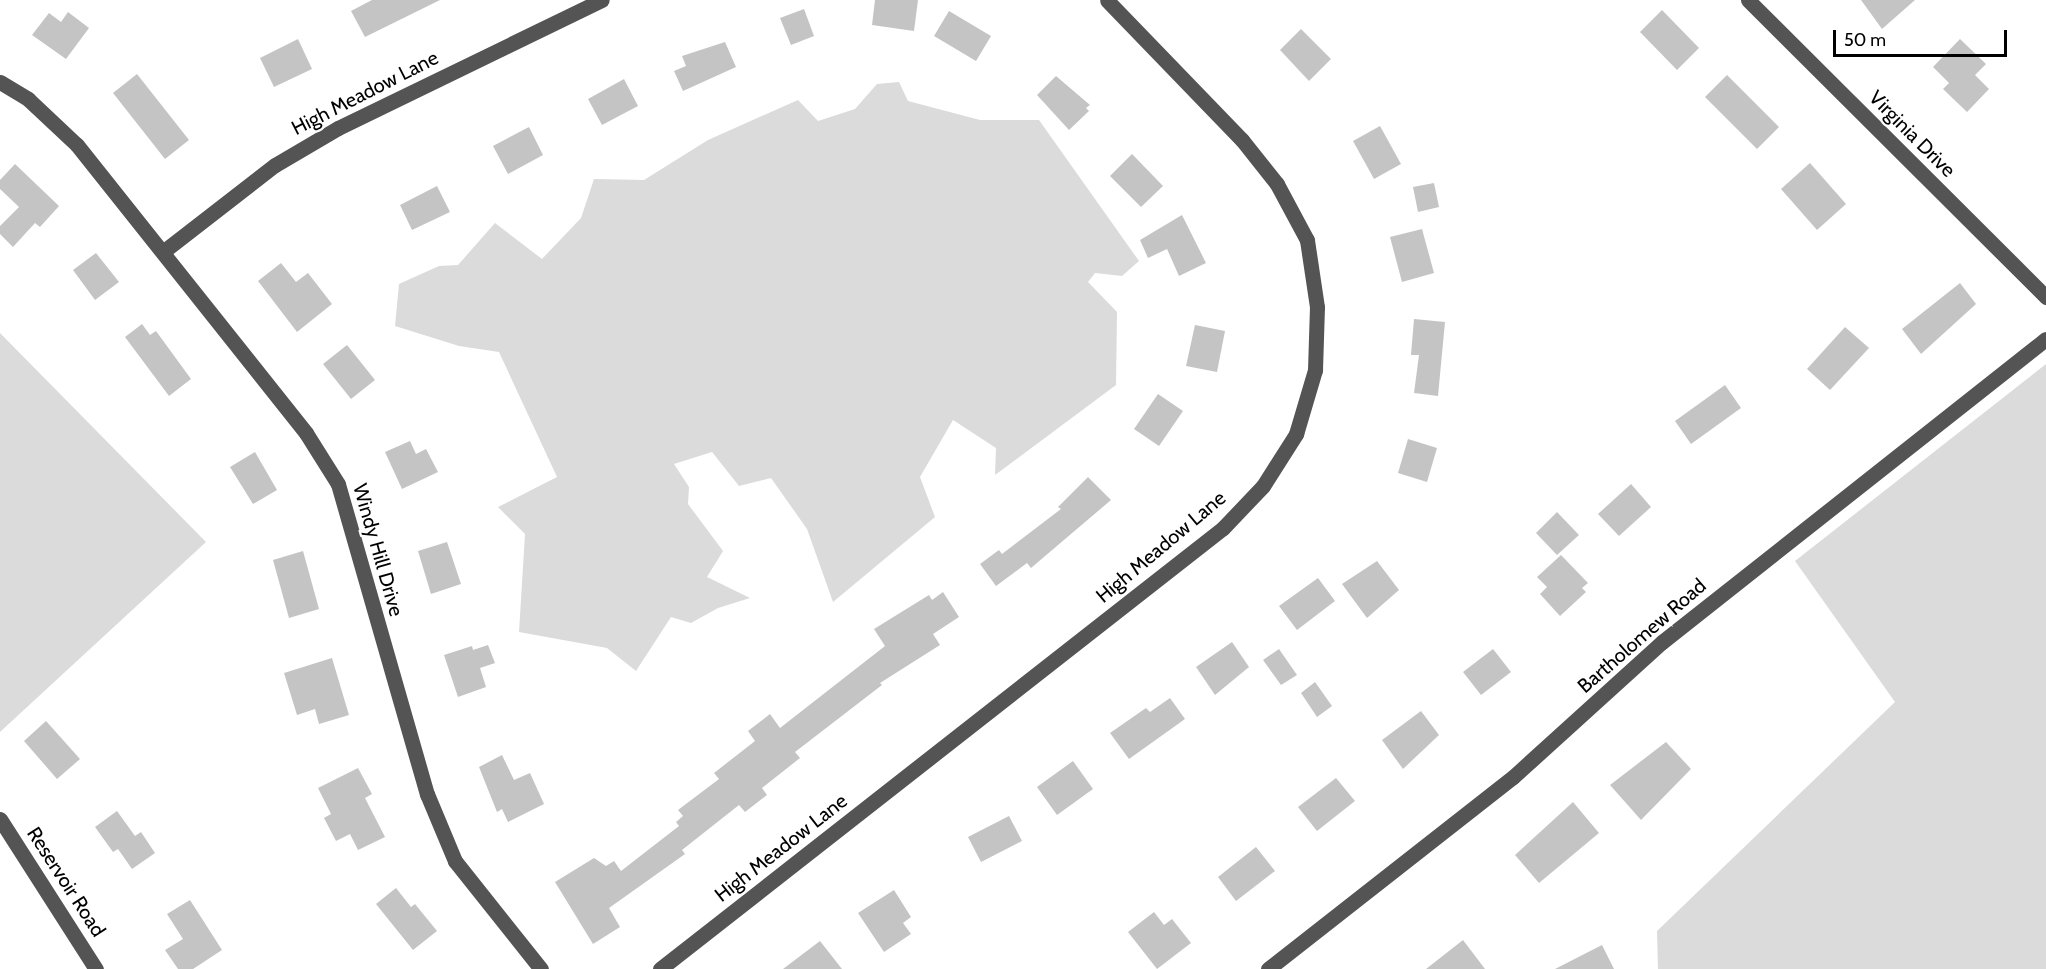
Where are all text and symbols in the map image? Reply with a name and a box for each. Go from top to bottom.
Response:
scale bar [1836,18,2010,56]
text: 50 m [1844,29,1886,51]
street label: High Meadow Lane [288,46,442,140]
street label: Virginia Drive [1864,86,1960,182]
street label: Windy Hill Drive [348,481,408,619]
street label: High Meadow Lane [1091,486,1231,608]
street label: Bartholomew Road [1573,574,1711,698]
street label: High Meadow Lane [710,789,852,907]
street label: Reservoir Road [22,823,110,941]

